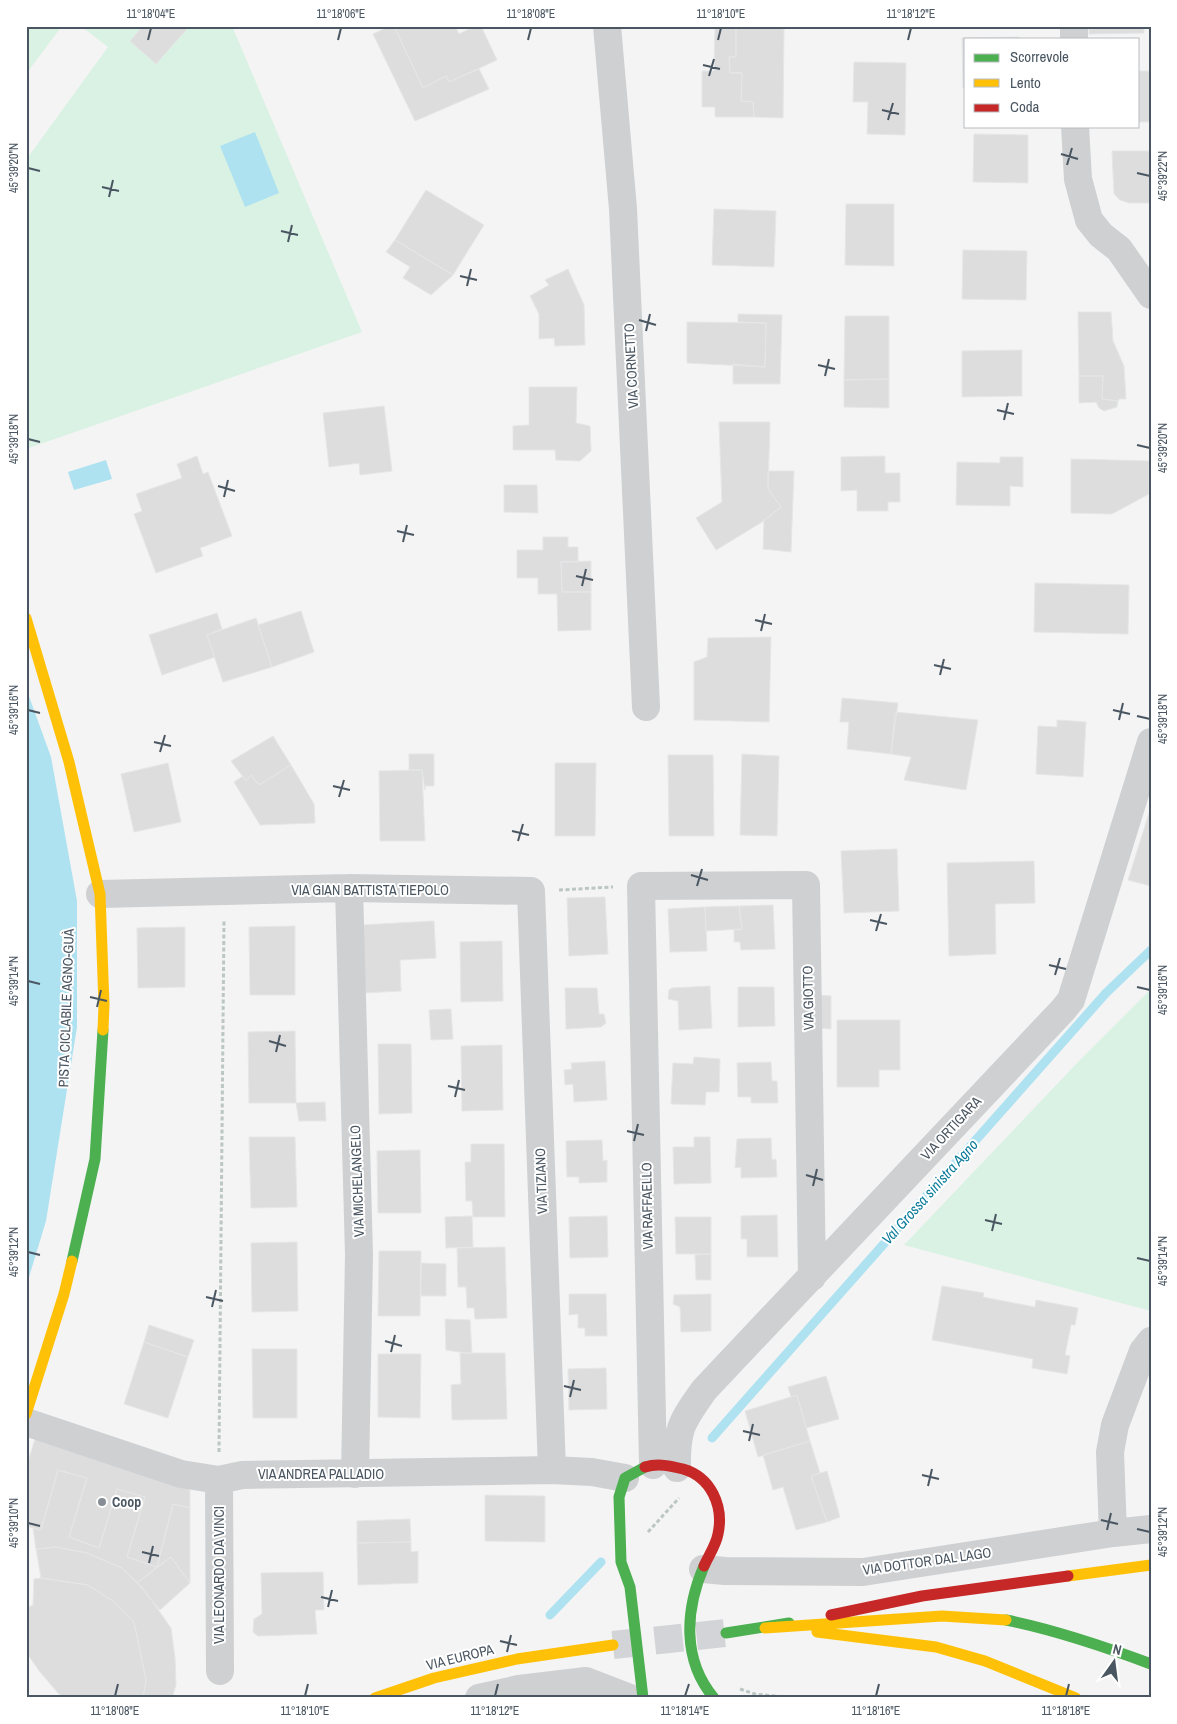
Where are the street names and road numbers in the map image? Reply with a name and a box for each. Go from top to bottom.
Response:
street label: VIA CORNETTO [620,323,642,409]
street label: VIA GIAN BATTISTA TIEPOLO [291,881,449,899]
street label: PISTA CICLABILE AGNO-GUÀ [54,928,78,1088]
street label: VIA GIOTTO [798,965,818,1031]
street label: VIA ORTIGARA [917,1092,985,1164]
street label: VIA MICHELANGELO [346,1125,368,1237]
street label: VIA TIZIANO [531,1148,551,1214]
street label: VIA RAFFAELLO [637,1162,657,1250]
street label: VIA ANDREA PALLADIO [258,1465,384,1483]
street label: VIA LEONARDO DA VINCI [210,1506,228,1644]
street label: VIA DOTTOR DAL LAGO [862,1543,992,1579]
street label: VIA EUROPA [424,1640,496,1674]

